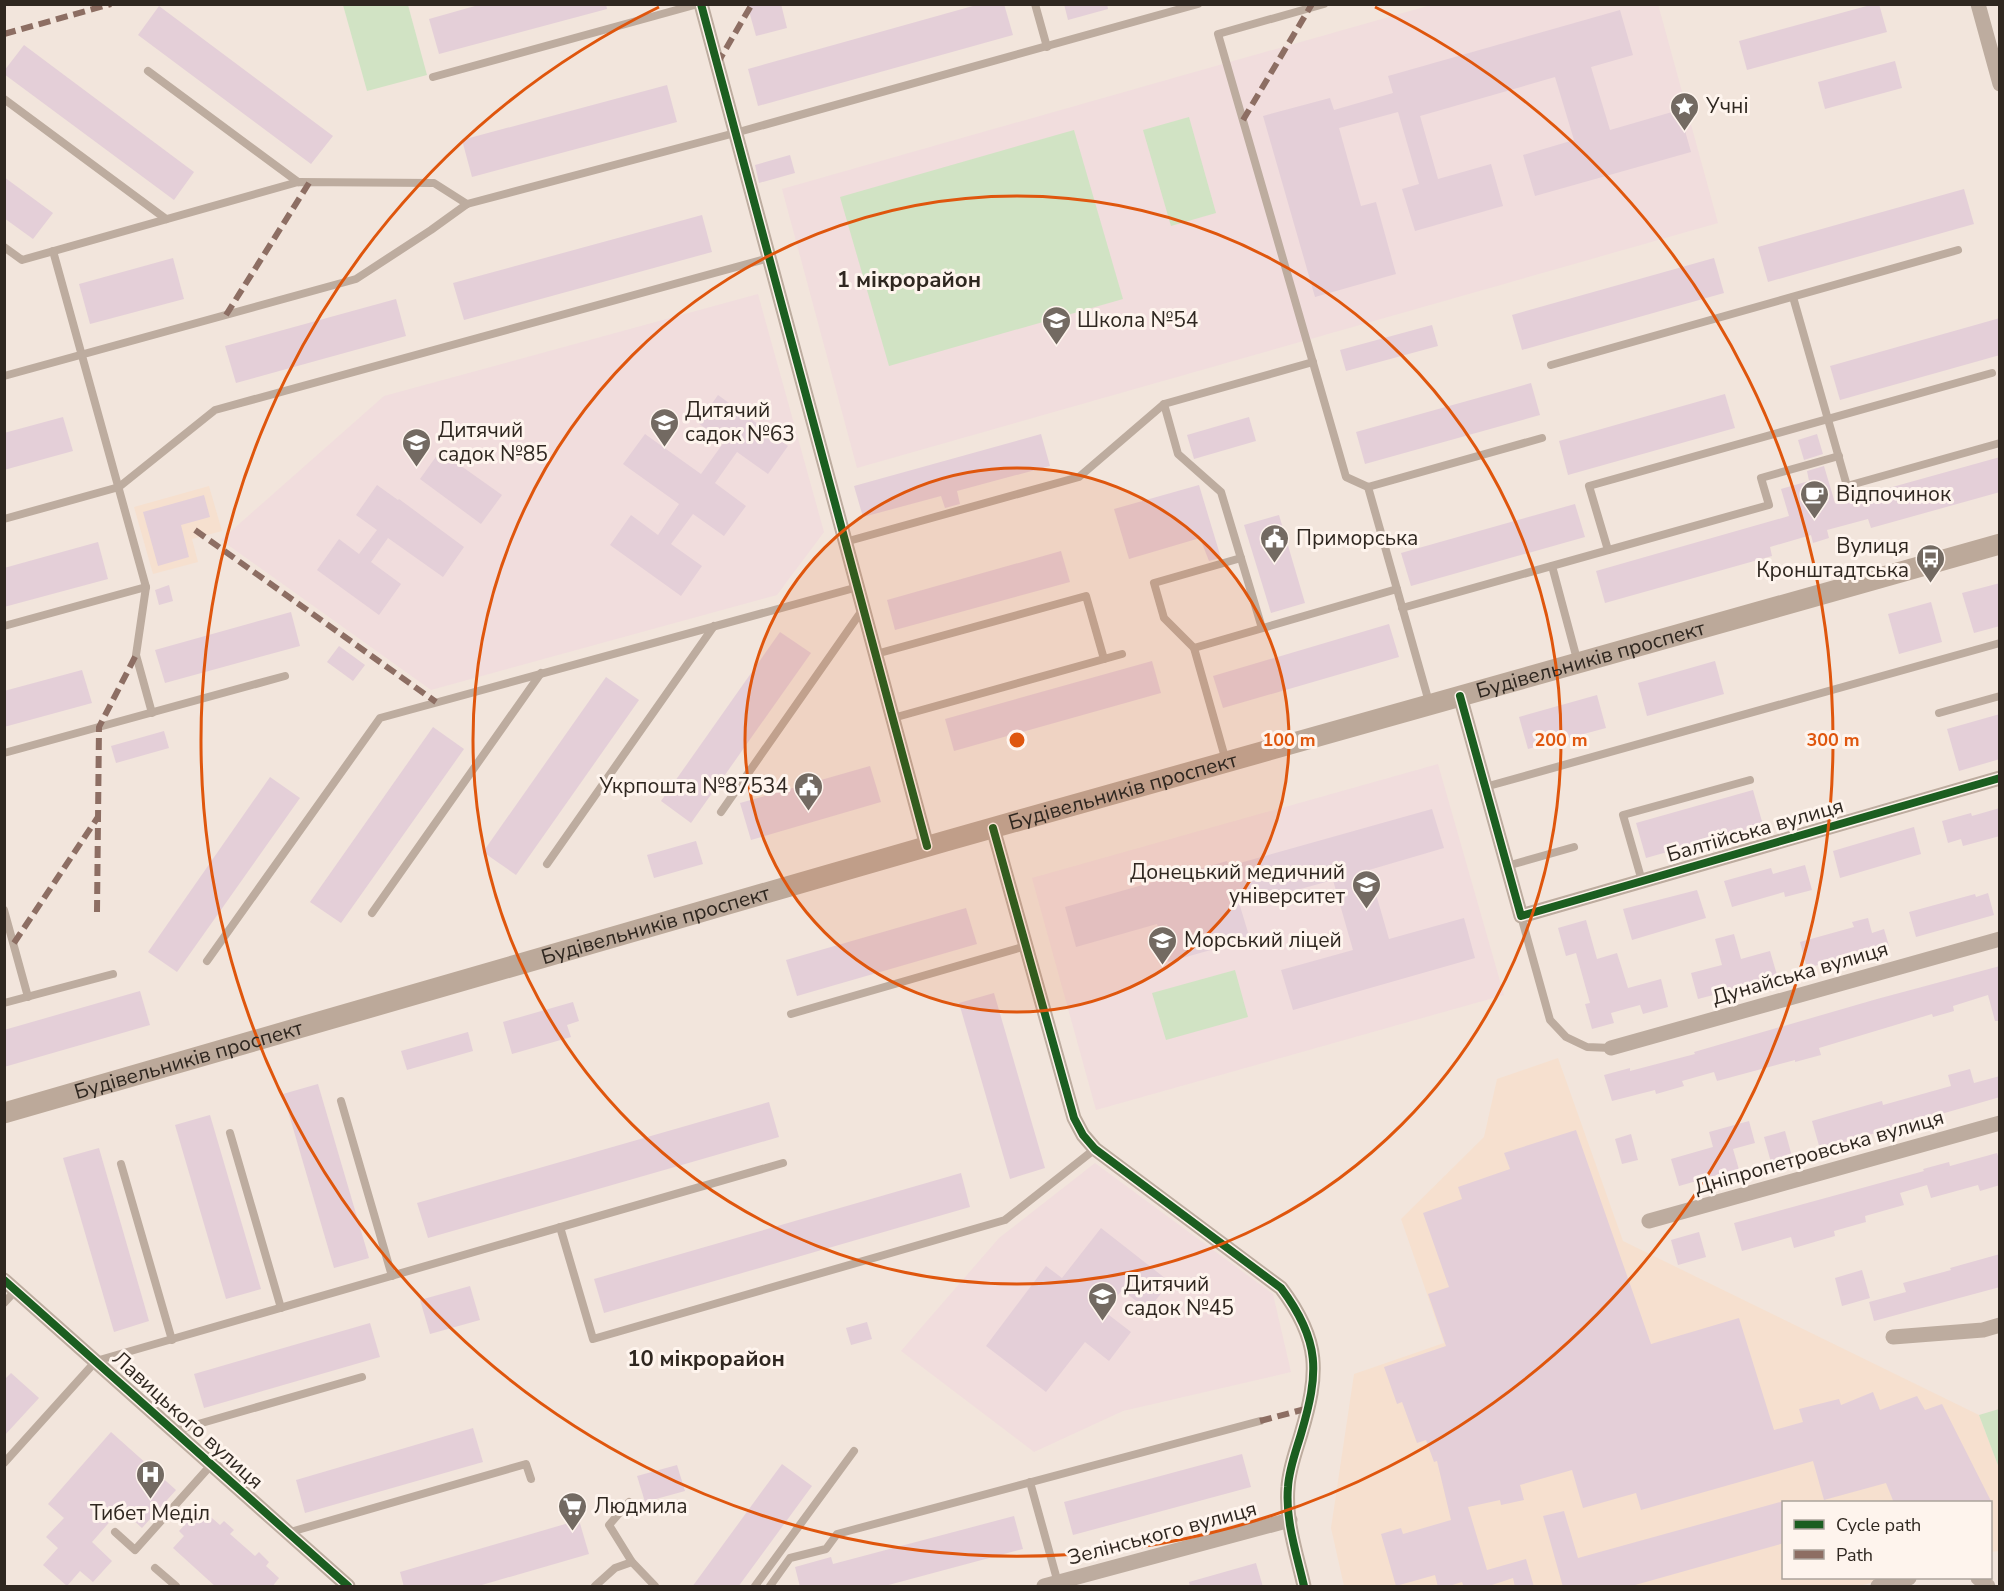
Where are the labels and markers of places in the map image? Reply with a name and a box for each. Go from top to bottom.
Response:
place icon: Учні [1669,90,1701,132]
place label: Учні [1705,92,1749,120]
school or university icon: Школа №54 [1040,304,1072,346]
place label: Школа №54 [1077,306,1198,334]
place label: Дитячий садок №63 [685,396,795,448]
school or university icon: Дитячий садок №63 [648,406,680,448]
place label: Дитячий садок №85 [438,416,548,468]
school or university icon: Дитячий садок №85 [401,426,433,468]
cafe icon: Відпочинок [1799,478,1831,520]
place label: Відпочинок [1836,480,1952,508]
public building icon: Приморська [1259,522,1291,564]
place label: Приморська [1296,524,1418,552]
place label: Вулиця Кронштадтська [1756,532,1909,584]
bus stop icon: Вулиця Кронштадтська [1914,542,1946,584]
centre of rings [1007,730,1027,750]
public building icon: Укрпошта №87534 [793,770,825,812]
place label: Укрпошта №87534 [598,772,788,800]
place label: Донецький медичний університет [1130,858,1346,910]
school or university icon: Донецький медичний університет [1350,868,1382,910]
school or university icon: Морський ліцей [1147,924,1179,966]
place label: Морський ліцей [1184,926,1342,954]
place label: Дитячий садок №45 [1124,1270,1234,1322]
school or university icon: Дитячий садок №45 [1087,1280,1119,1322]
hospital icon: Тибет Меділ [134,1458,166,1500]
supermarket icon: Людмила [557,1490,589,1532]
place label: Людмила [594,1492,688,1520]
place label: Тибет Меділ [90,1499,210,1527]

